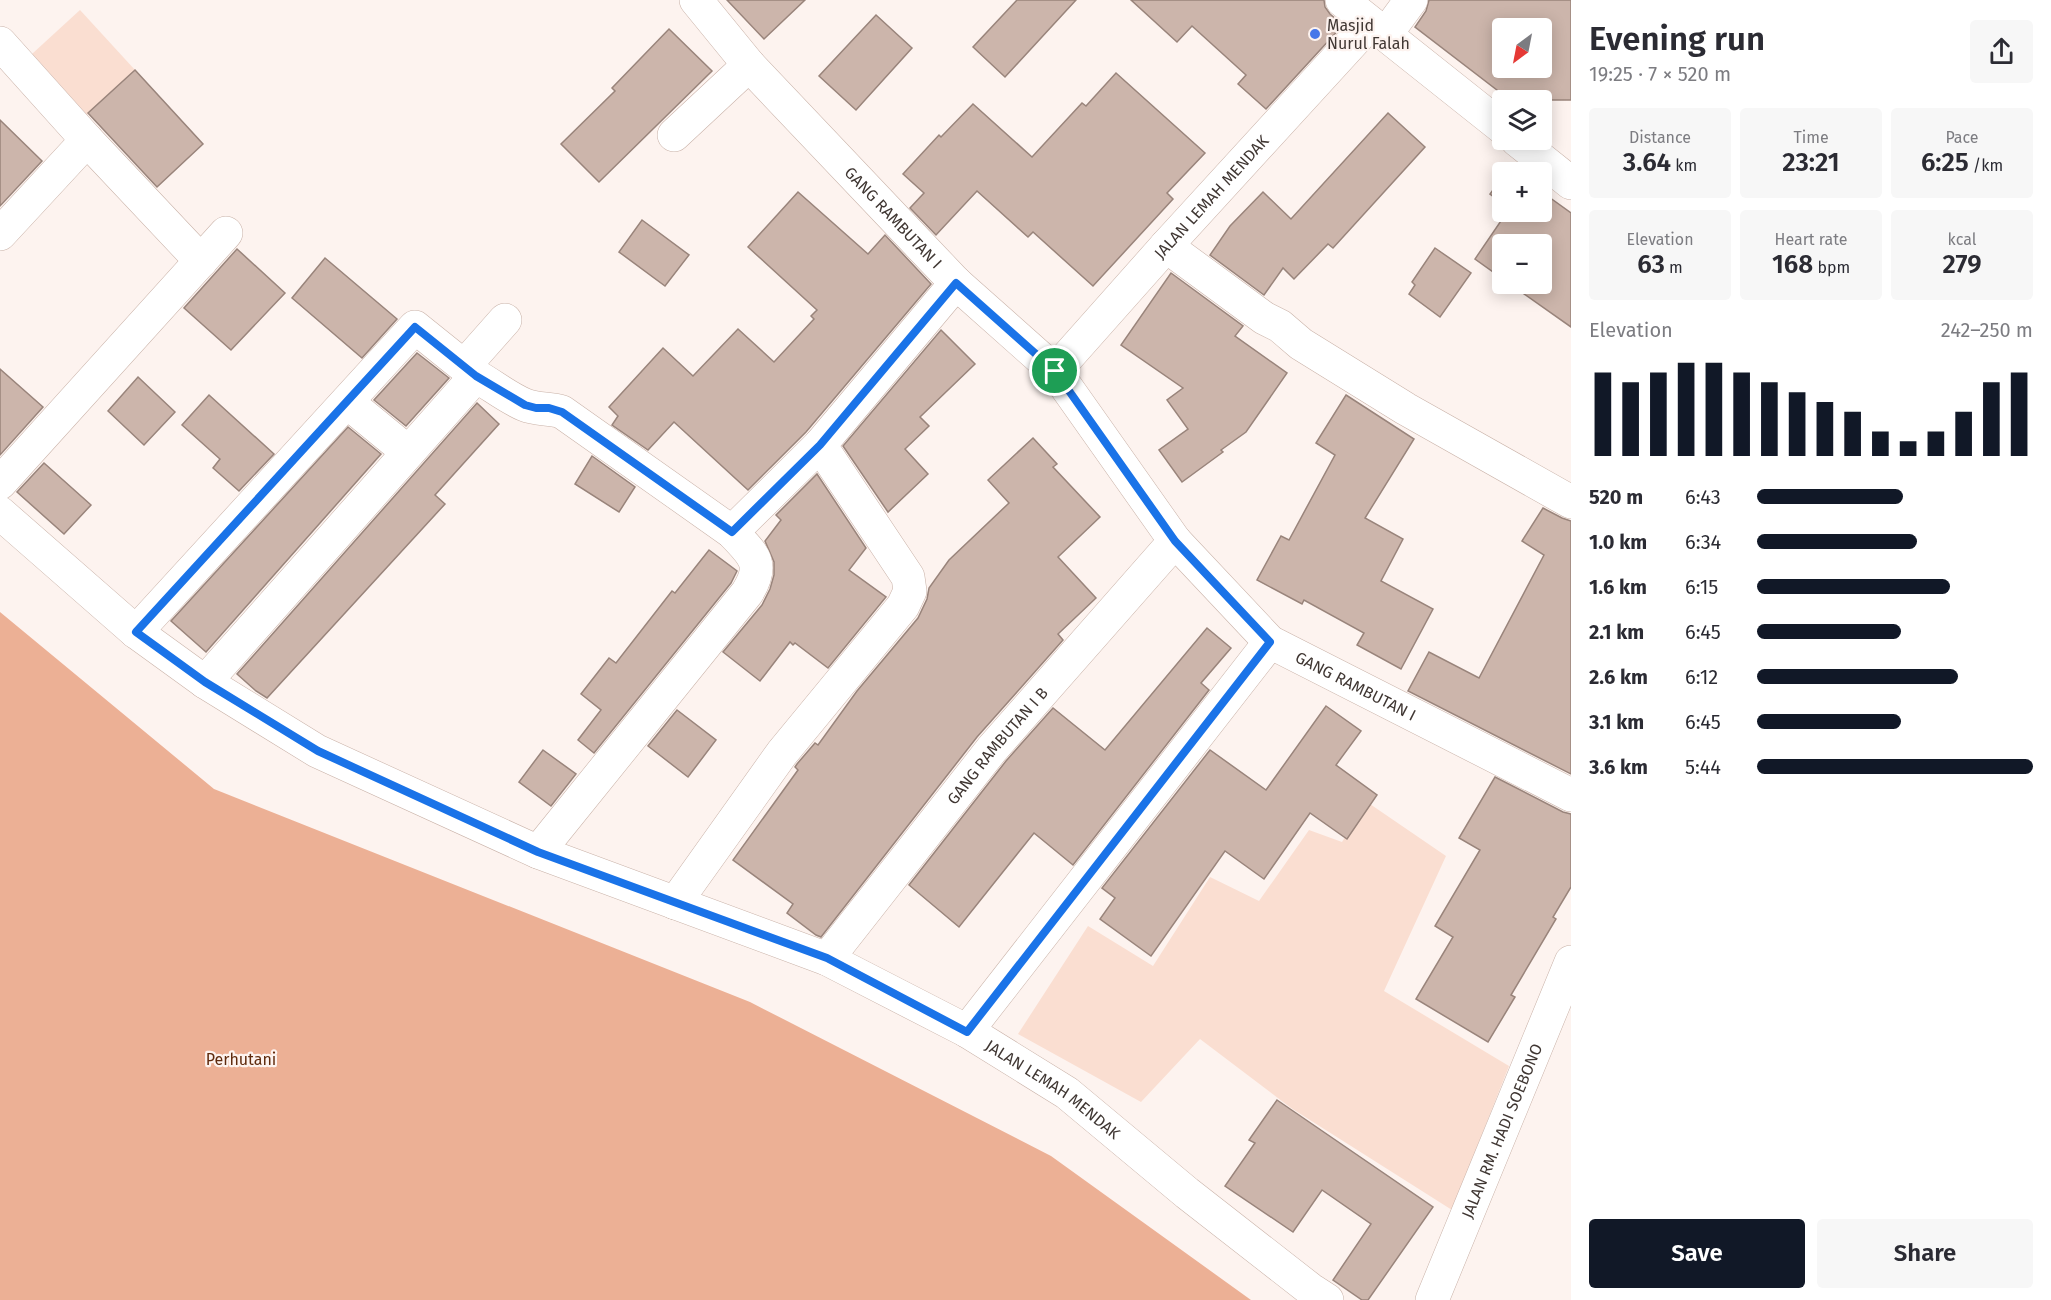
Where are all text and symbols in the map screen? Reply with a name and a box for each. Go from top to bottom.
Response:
place label: Masjid Nurul Falah [1327,16,1410,53]
north arrow [1492,18,1552,78]
map controls [1492,18,1552,294]
text: Evening run [1589,19,1765,59]
button: share [1970,20,2033,83]
marker: Masjid Nurul Falah [1308,27,1322,41]
text: 19:25 · 7 × 520 m [1589,62,1731,86]
button: layers [1492,90,1552,150]
text: Distance [1629,128,1691,147]
text: Time [1793,128,1829,147]
text: Pace [1945,128,1979,147]
street label: JALAN LEMAH MENDAK [1150,131,1273,263]
text: 3.64 [1623,147,1671,178]
text: 23:21 [1782,147,1840,178]
text: 6:25 [1921,147,1969,178]
text: km [1671,156,1697,175]
text: /km [1969,156,2003,175]
button: + [1492,162,1552,222]
street label: GANG RAMBUTAN I [841,163,946,272]
text: Elevation [1626,230,1694,249]
text: Heart rate [1775,230,1847,249]
text: kcal [1948,230,1976,249]
button: − [1492,234,1552,294]
text: 63 [1637,249,1665,280]
text: 168 [1772,249,1813,280]
text: 279 [1942,249,1982,280]
text: m [1665,258,1683,277]
text: bpm [1813,258,1850,277]
text: Elevation [1589,318,1673,342]
text: 242–250 m [1941,318,2033,342]
pin [1029,345,1080,396]
icon: arrive [1038,354,1071,387]
text: 520 m [1589,485,1643,509]
text: 6:43 [1685,485,1721,509]
text: 1.0 km [1589,530,1647,554]
text: 6:34 [1685,530,1721,554]
text: 1.6 km [1589,575,1647,599]
text: 6:15 [1685,575,1718,599]
text: 2.1 km [1589,620,1644,644]
text: 6:45 [1685,620,1721,644]
street label: GANG RAMBUTAN I [1292,648,1419,725]
text: 2.6 km [1589,665,1648,689]
text: 6:12 [1685,665,1718,689]
street label: GANG RAMBUTAN I B [943,683,1052,808]
text: 3.1 km [1589,710,1644,734]
text: 6:45 [1685,710,1721,734]
text: 3.6 km [1589,755,1648,779]
text: 5:44 [1685,755,1721,779]
street label: JALAN LEMAH MENDAK [982,1036,1124,1144]
street label: JALAN RM. HADI SOEBONO [1458,1041,1546,1221]
park label: Perhutani [206,1050,276,1069]
button: Save [1589,1219,1805,1288]
button: Share [1817,1219,2033,1288]

